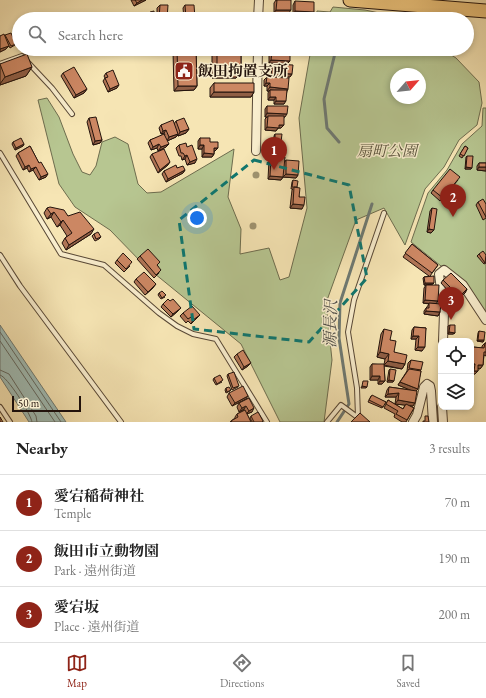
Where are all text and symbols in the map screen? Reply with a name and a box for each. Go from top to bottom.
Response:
search box [12,12,474,56]
icon: search [26,23,48,45]
text: Search here [58,25,123,44]
public building icon: 飯田拘置支所 [173,60,195,82]
place label: 飯田拘置支所 [198,61,288,80]
north arrow [390,68,426,104]
pin: 1 [261,137,287,170]
park label: 扇町公園 [357,141,420,160]
pin: 2 [440,184,466,217]
your location [187,208,207,228]
pin: 3 [438,287,464,320]
water label: 源長沢 [320,298,341,348]
map controls [438,338,474,410]
button: locate [438,338,474,374]
button: layers [438,374,474,410]
scale bar [12,394,81,413]
text: 50 m [18,396,39,410]
text: Nearby [16,437,68,459]
text: 3 results [429,440,470,457]
text: 愛宕稲荷神社 [54,486,144,505]
text: 1 [26,494,32,511]
text: 70 m [445,494,470,511]
text: Temple [54,505,91,522]
text: 飯田市立動物園 [54,541,159,560]
text: 2 [26,550,32,567]
text: 190 m [439,550,470,567]
text: Park · 遠州街道 [54,562,136,579]
text: 愛宕坂 [54,597,99,616]
text: 3 [26,606,32,623]
text: 200 m [439,606,470,623]
text: Place · 遠州街道 [54,618,139,635]
tab: Map [66,652,88,690]
tab: Directions [220,652,264,690]
tab: Saved [396,652,420,690]

